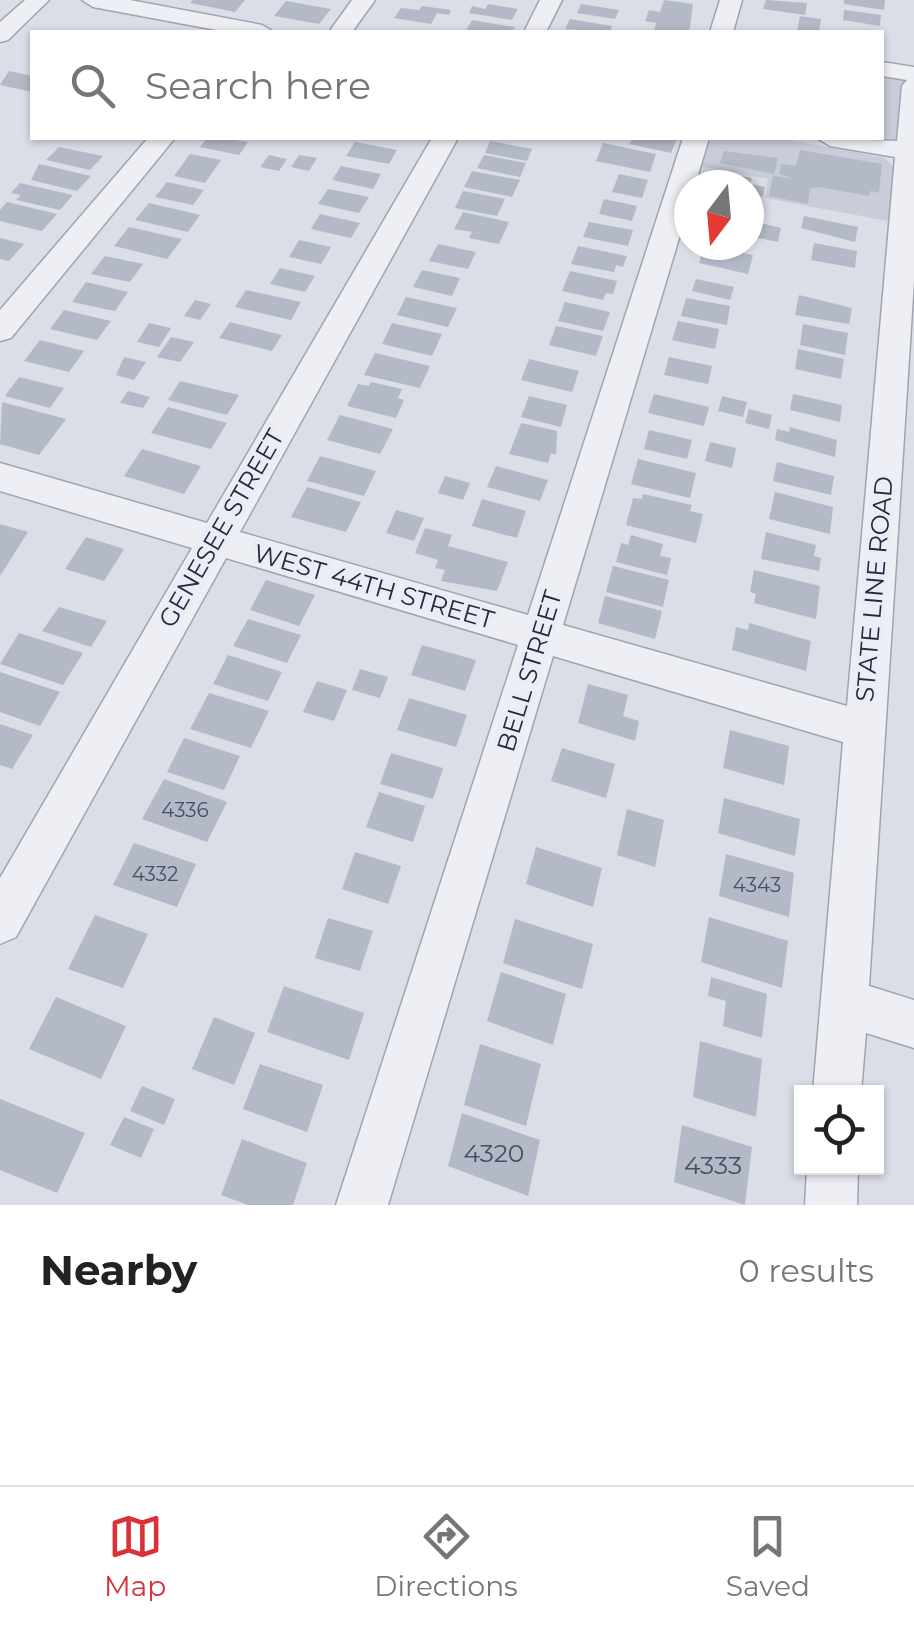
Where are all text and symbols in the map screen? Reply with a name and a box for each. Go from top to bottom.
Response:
search box [30,30,884,140]
icon: search [65,58,120,113]
text: Search here [145,62,371,109]
north arrow [674,170,764,260]
street label: GENESEE STREET [152,423,290,632]
street label: STATE LINE ROAD [849,475,899,703]
street label: WEST 44TH STREET [250,537,498,635]
street label: BELL STREET [490,586,568,755]
house number: 4336 [161,798,209,822]
house number: 4332 [132,862,178,886]
house number: 4343 [733,873,781,897]
map controls [794,1085,884,1175]
button: locate [794,1085,884,1175]
house number: 4320 [464,1138,524,1168]
house number: 4333 [684,1150,742,1180]
text: Nearby [40,1244,197,1296]
text: 0 results [739,1251,874,1290]
tab: Map [104,1509,166,1603]
tab: Directions [374,1509,518,1603]
tab: Saved [726,1509,810,1603]

